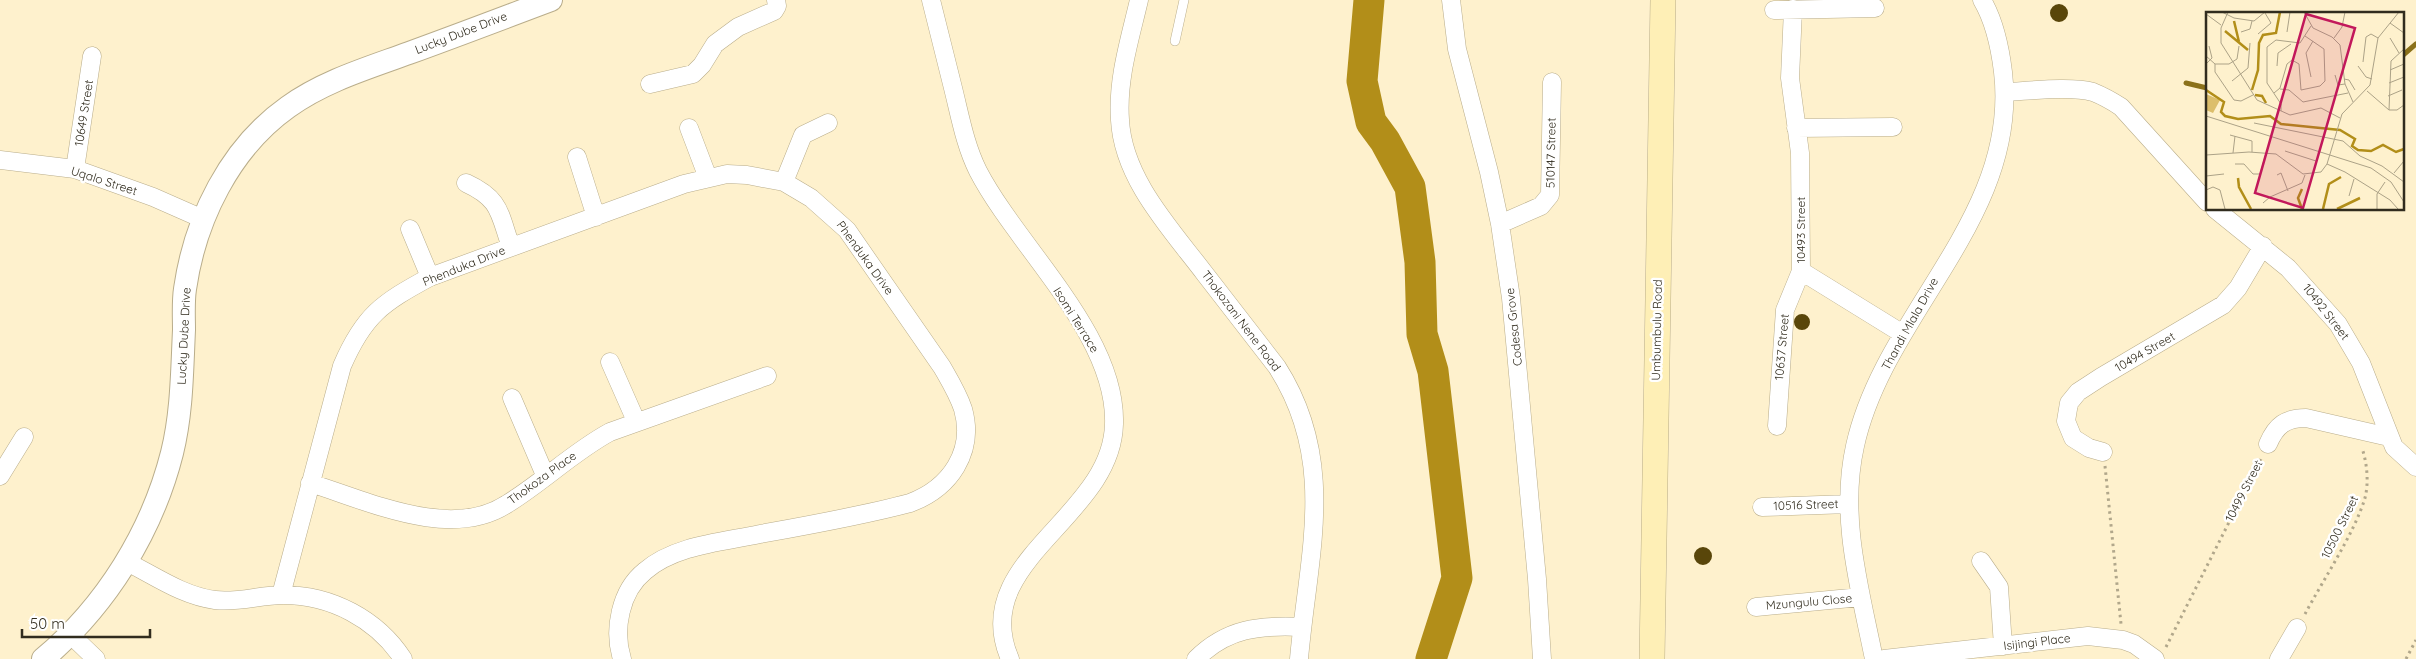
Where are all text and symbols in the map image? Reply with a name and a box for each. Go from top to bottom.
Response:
street label: Lucky Dube Drive [413,8,509,57]
inset map [2206,12,2404,210]
street label: 10649 Street [71,79,96,147]
street label: 510147 Street [1542,118,1559,188]
street label: Uqalo Street [69,163,139,198]
street label: 10493 Street [1793,197,1808,263]
street label: Phenduka Drive [834,218,897,298]
street label: Phenduka Drive [420,242,508,289]
street label: Thokozani Nene Road [1198,267,1284,374]
street label: Thandi Mlala Drive [1878,275,1941,373]
street label: Umbumbulu Road [1648,279,1665,381]
street label: 10492 Street [2300,281,2353,343]
street label: Isomi Terrace [1050,284,1103,356]
street label: Lucky Dube Drive [173,287,194,385]
street label: Codesa Grove [1502,287,1525,367]
street label: 10637 Street [1771,313,1792,381]
street label: 10494 Street [2112,328,2177,375]
street label: Thokoza Place [505,448,579,507]
street label: 10499 Street [2222,457,2265,524]
street label: 10500 Street [2318,493,2361,561]
street label: 10516 Street [1773,496,1839,513]
street label: Mzungulu Close [1765,590,1853,613]
scale bar [22,606,150,638]
text: 50 m [30,614,65,633]
street label: Isijingi Place [2003,630,2072,653]

